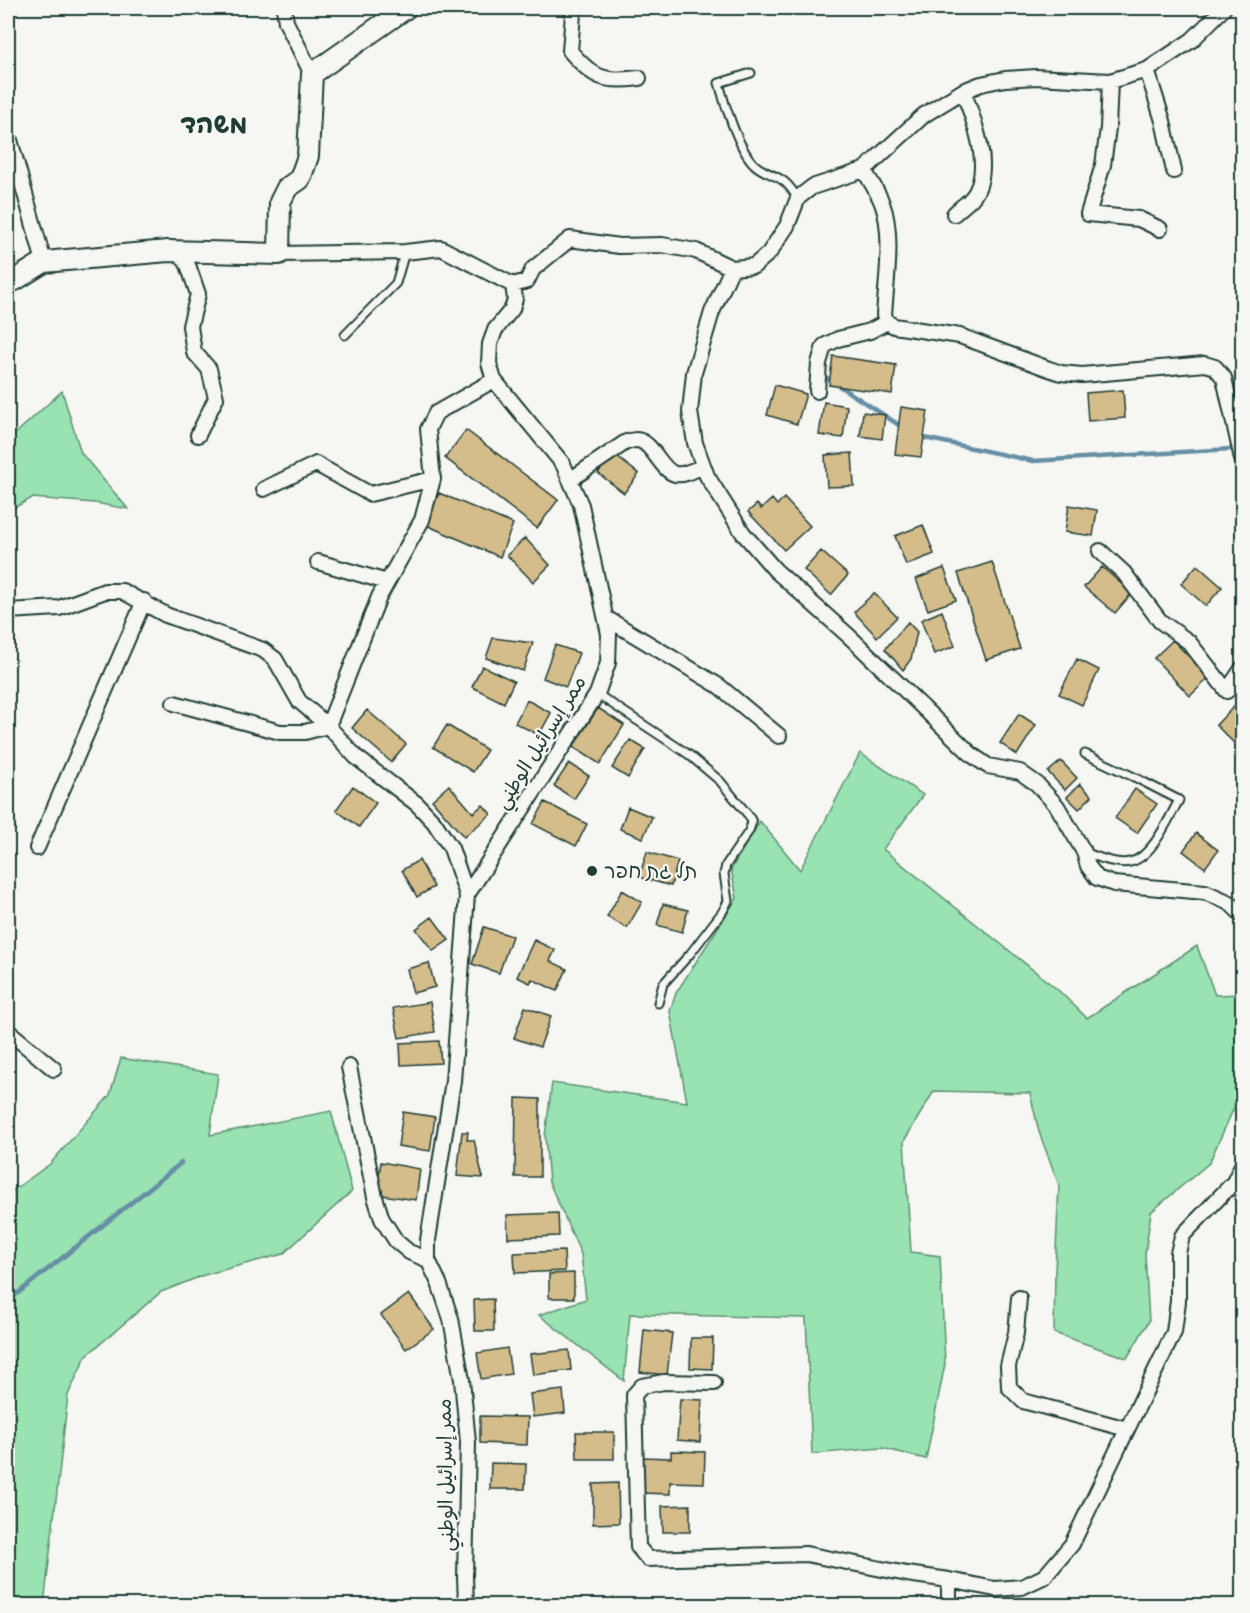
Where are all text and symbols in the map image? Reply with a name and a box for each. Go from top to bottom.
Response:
district label: משהד [180,108,248,140]
street label: ممر إسرائيل الوطني [489,671,596,816]
place label: תל גת חפר [604,859,697,883]
marker: תל גת חפר [585,864,599,878]
street label: ممر إسرائيل الوطني [432,1398,464,1552]

